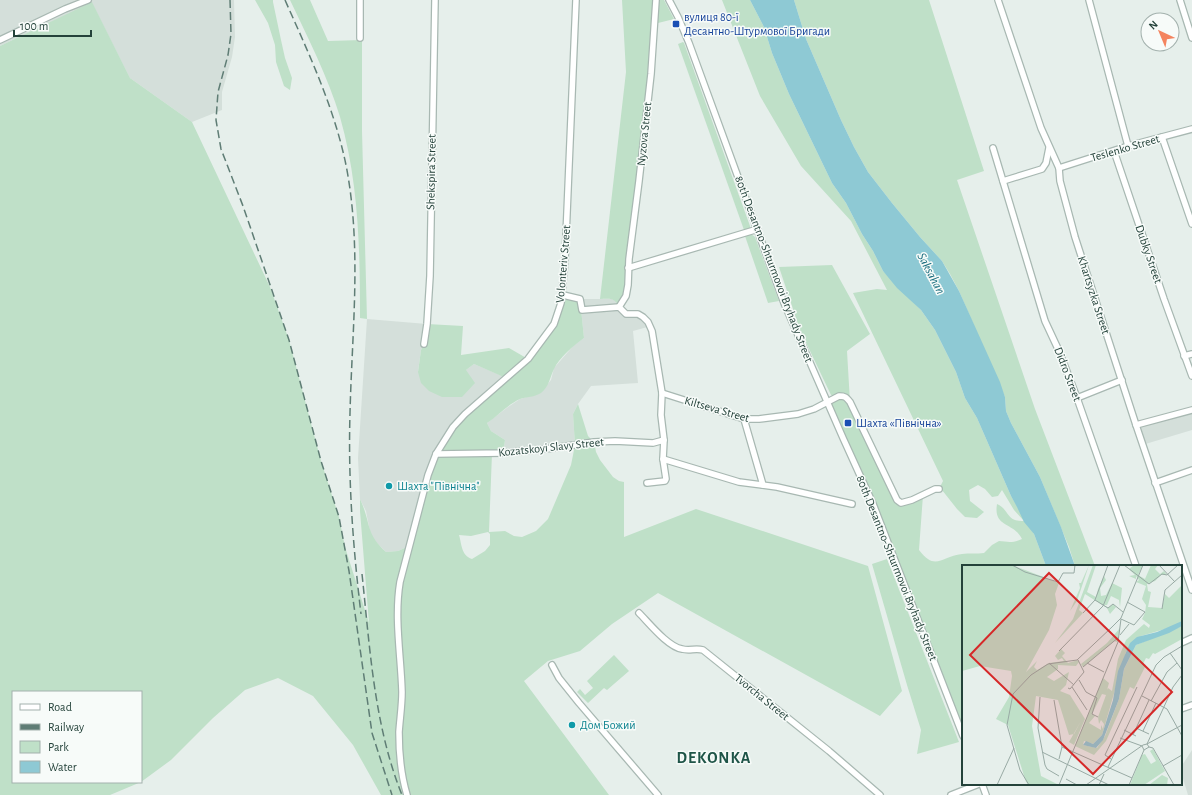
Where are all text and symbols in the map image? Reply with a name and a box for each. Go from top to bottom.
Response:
place label: вулиця 80-ї Десантно-Штурмової Бригади [684,11,830,38]
scale bar [14,12,91,38]
north arrow [1140,12,1180,52]
marker: вулиця 80-ї Десантно-Штурмової Бригади [671,19,681,29]
text: N [1147,19,1160,32]
text: 100 m [20,20,48,32]
street label: Nyzova Street [635,101,654,167]
street label: Teslenko Street [1089,132,1161,164]
street label: Shekspira Street [424,134,438,210]
street label: 80th Desantno-Shturmovoi Bryhady Street [732,174,815,364]
street label: Dubky Street [1132,223,1165,285]
street label: Volonteriv Street [554,224,572,304]
water label: Saksahan [914,251,947,297]
street label: Khartsyzka Street [1075,254,1112,336]
street label: Didro Street [1052,345,1084,403]
street label: Kiltseva Street [683,394,751,424]
place label: Шахта «Північна» [856,417,942,429]
marker: Шахта «Північна» [843,418,853,428]
street label: Kozatskoyi Slavy Street [498,435,605,460]
street label: 80th Desantno-Shturmovoi Bryhady Street [853,474,940,663]
place label: Шахта "Північна" [397,480,480,492]
marker: Шахта "Північна" [384,481,394,491]
inset map [962,565,1182,785]
street label: Tvorcha Street [732,671,792,723]
legend [12,691,142,783]
text: Road [48,701,72,713]
place label: Дом Божий [580,719,636,731]
marker: Дом Божий [567,720,577,730]
text: Railway [48,721,84,734]
text: Park [48,741,69,753]
district label: DEKONKA [677,750,751,766]
text: Water [48,761,77,773]

